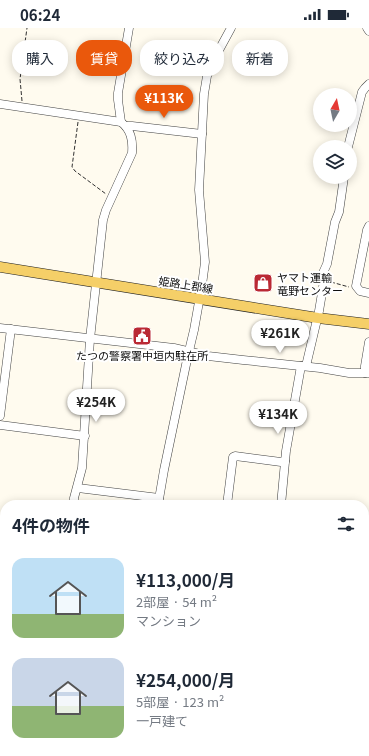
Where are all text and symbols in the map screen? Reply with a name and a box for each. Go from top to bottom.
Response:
text: 06:24 [20,4,60,25]
chip: 購入 [12,40,68,76]
chip: 賃貸 [76,40,132,76]
chip: 絞り込み [140,40,224,76]
chip: 新着 [232,40,288,76]
pin: ¥113K [136,85,192,119]
text: ¥113K [144,88,184,107]
north arrow [313,88,357,132]
map controls [313,88,357,184]
button: layers [313,140,357,184]
place label: ヤマト運輸 竜野センター [277,269,343,298]
street label: 姫路上郡線 [158,272,214,296]
shop icon: ヤマト運輸 竜野センター [252,272,274,294]
pin: ¥261K [252,320,308,354]
text: ¥261K [260,323,300,342]
public building icon: たつの警察署中垣内駐在所 [131,325,153,347]
place label: たつの警察署中垣内駐在所 [76,347,209,363]
pin: ¥254K [68,389,124,423]
text: ¥254K [76,392,116,411]
pin: ¥134K [250,401,306,435]
text: ¥134K [258,404,298,423]
text: 4件の物件 [12,512,90,537]
icon: filters [335,513,357,535]
text: ¥113,000/月 [136,567,235,592]
icon: home [44,574,92,622]
text: 2部屋 · 54 m² [136,592,217,611]
text: マンション [136,611,201,630]
text: ¥254,000/月 [136,667,235,692]
icon: home [44,674,92,722]
text: 5部屋 · 123 m² [136,692,224,711]
text: 一戸建て [136,711,188,730]

